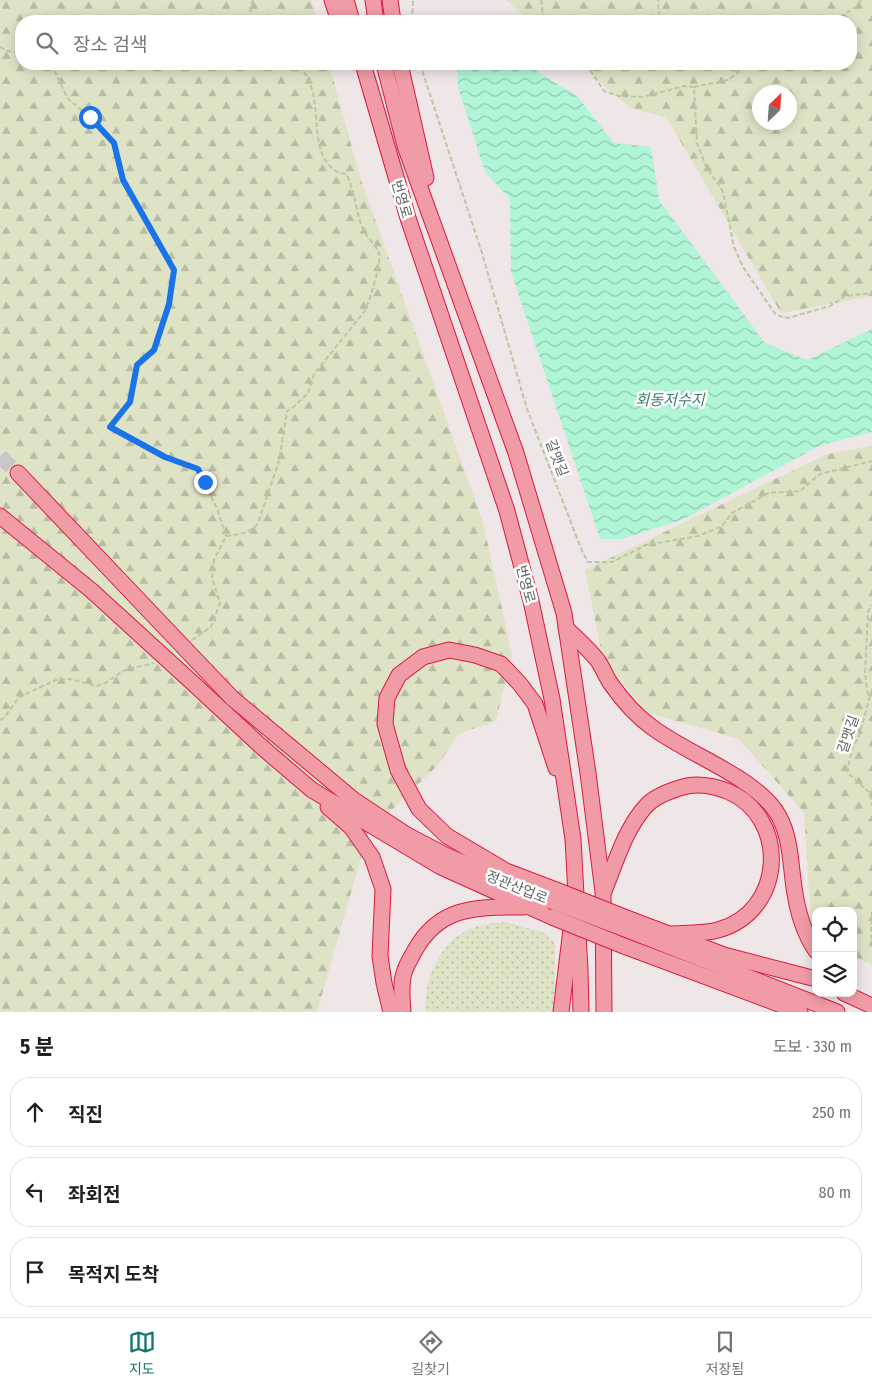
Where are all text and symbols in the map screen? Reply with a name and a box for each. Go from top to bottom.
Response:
search box [15,15,857,70]
icon: search [33,29,61,57]
text: 장소 검색 [73,33,147,56]
north arrow [752,85,797,130]
route start [79,106,102,129]
street label: 번영로 [388,178,415,220]
water label: 회동저수지 [635,391,706,409]
street label: 갈맷길 [542,437,571,479]
route end [194,471,217,494]
street label: 번영로 [512,563,539,605]
street label: 갈맷길 [834,713,863,755]
street label: 정관산업로 [484,868,550,907]
map controls [812,907,857,997]
button: locate [812,907,857,952]
button: layers [812,952,857,997]
text: 5 분 [20,1034,54,1060]
text: 도보 · 330 m [773,1037,852,1056]
icon: ahead [21,1098,49,1126]
text: 직진 [68,1103,103,1126]
text: 250 m [812,1103,851,1122]
icon: left [21,1178,49,1206]
text: 좌회전 [68,1183,120,1206]
text: 80 m [819,1183,851,1202]
icon: arrive [21,1258,49,1286]
text: 목적지 도착 [68,1263,159,1286]
tab: 지도 [128,1328,156,1378]
tab: 길찾기 [411,1328,450,1378]
tab: 저장됨 [706,1328,744,1378]

